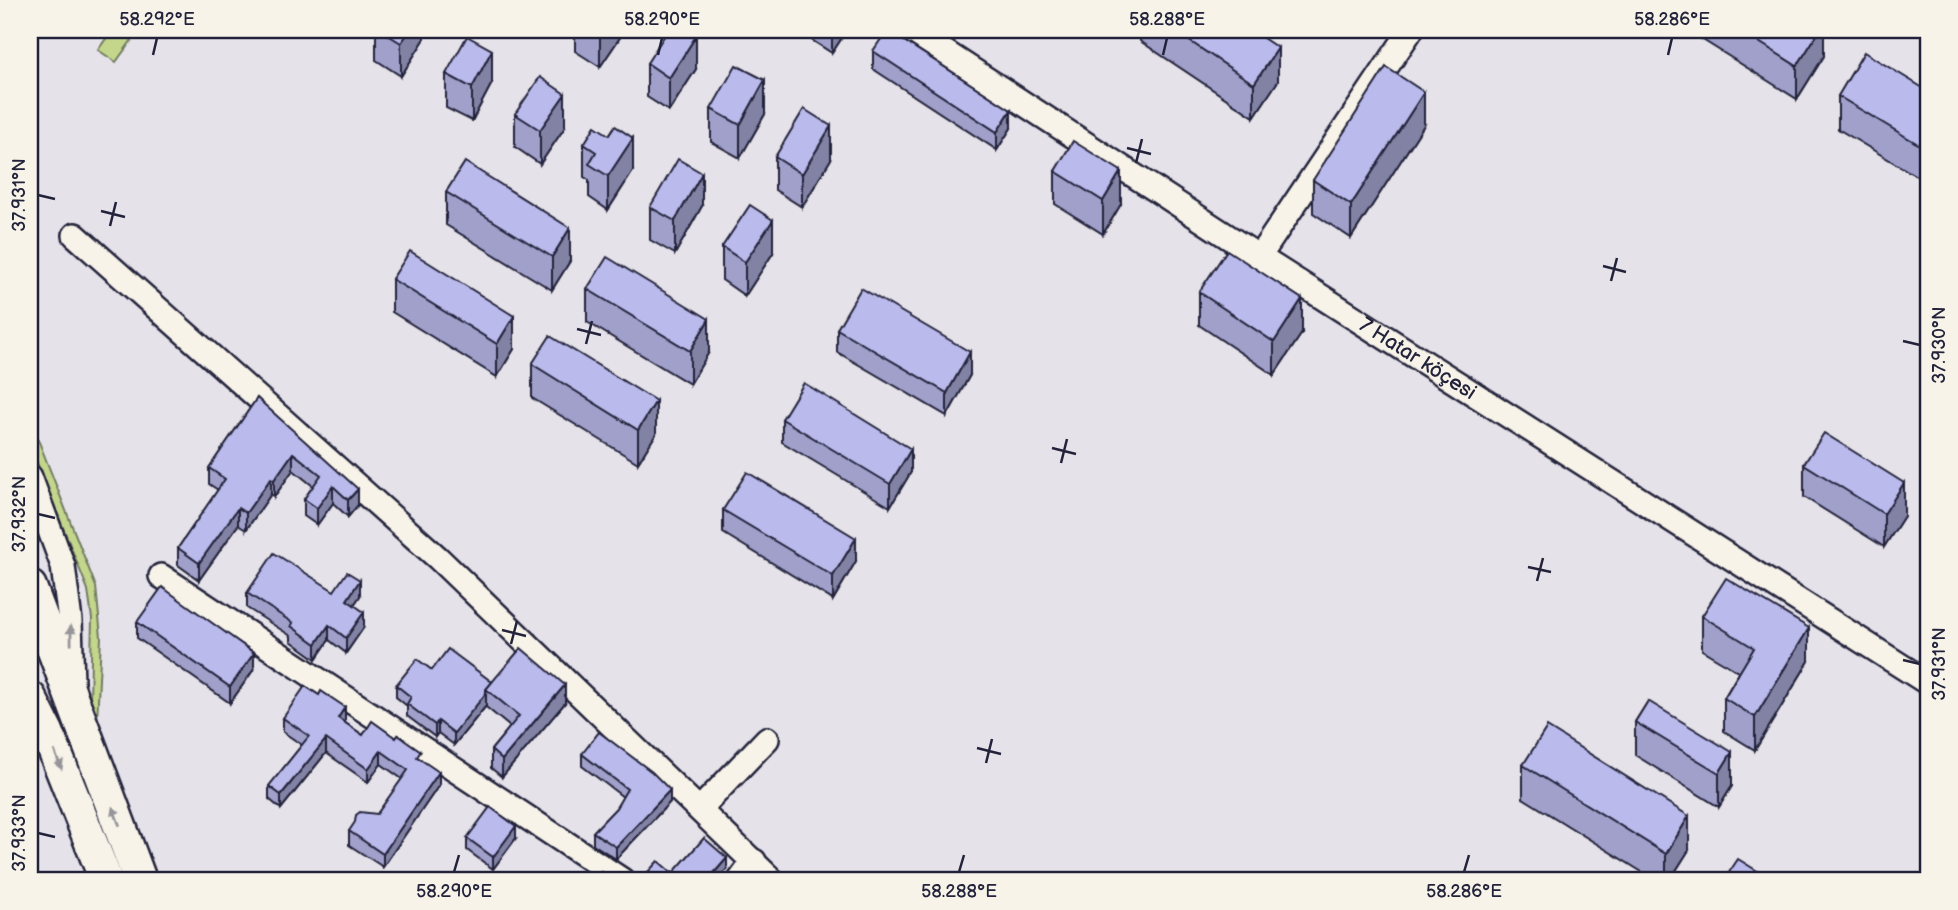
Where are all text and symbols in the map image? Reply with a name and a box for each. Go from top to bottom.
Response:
text: 58.292°E [119,9,195,30]
text: 58.290°E [624,9,700,30]
text: 58.288°E [1129,9,1205,30]
text: 58.286°E [1634,9,1710,30]
text: 37.931°N [9,158,30,232]
text: 37.930°N [1929,306,1950,384]
street label: 7 Hatar köçesi [1355,312,1481,405]
text: 37.932°N [9,476,30,552]
one-way arrow [65,624,76,646]
text: 37.931°N [1929,627,1950,701]
one-way arrow [52,750,63,771]
text: 37.933°N [9,794,30,872]
one-way arrow [110,806,121,827]
text: 58.290°E [416,881,492,902]
text: 58.288°E [921,881,997,902]
text: 58.286°E [1426,881,1502,902]

